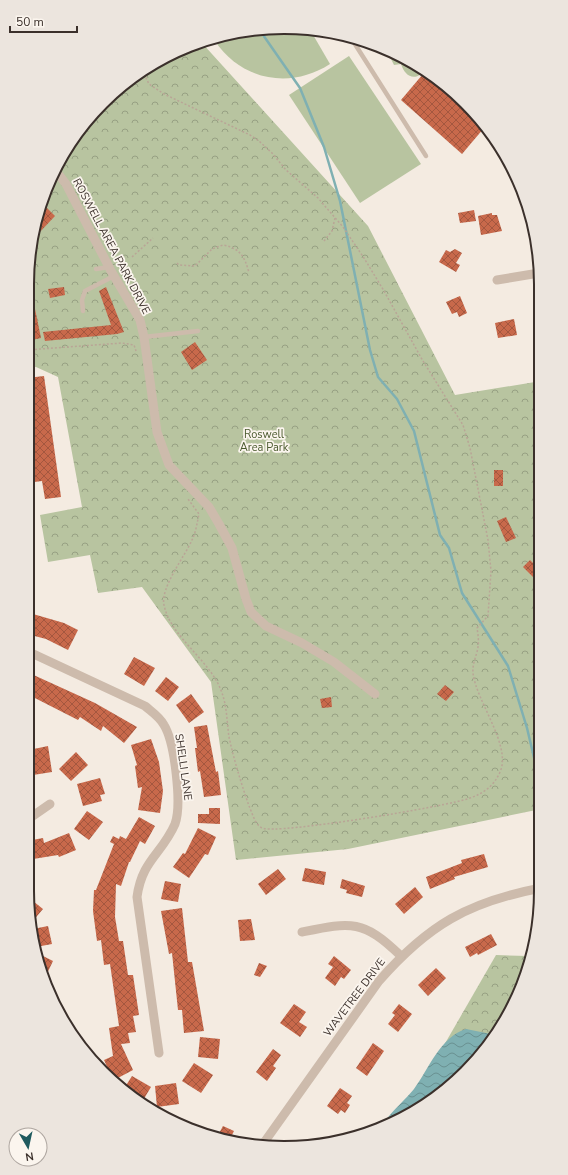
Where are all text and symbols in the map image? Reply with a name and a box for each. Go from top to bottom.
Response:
scale bar [10,8,77,34]
text: 50 m [16,14,44,30]
street label: ROSWELL AREA PARK DRIVE [69,176,154,317]
park label: Roswell Area Park [240,427,289,455]
street label: SHELLI LANE [171,733,196,802]
street label: WAVETREE DRIVE [320,955,389,1040]
north arrow [8,1127,48,1167]
text: N [24,1148,35,1164]

